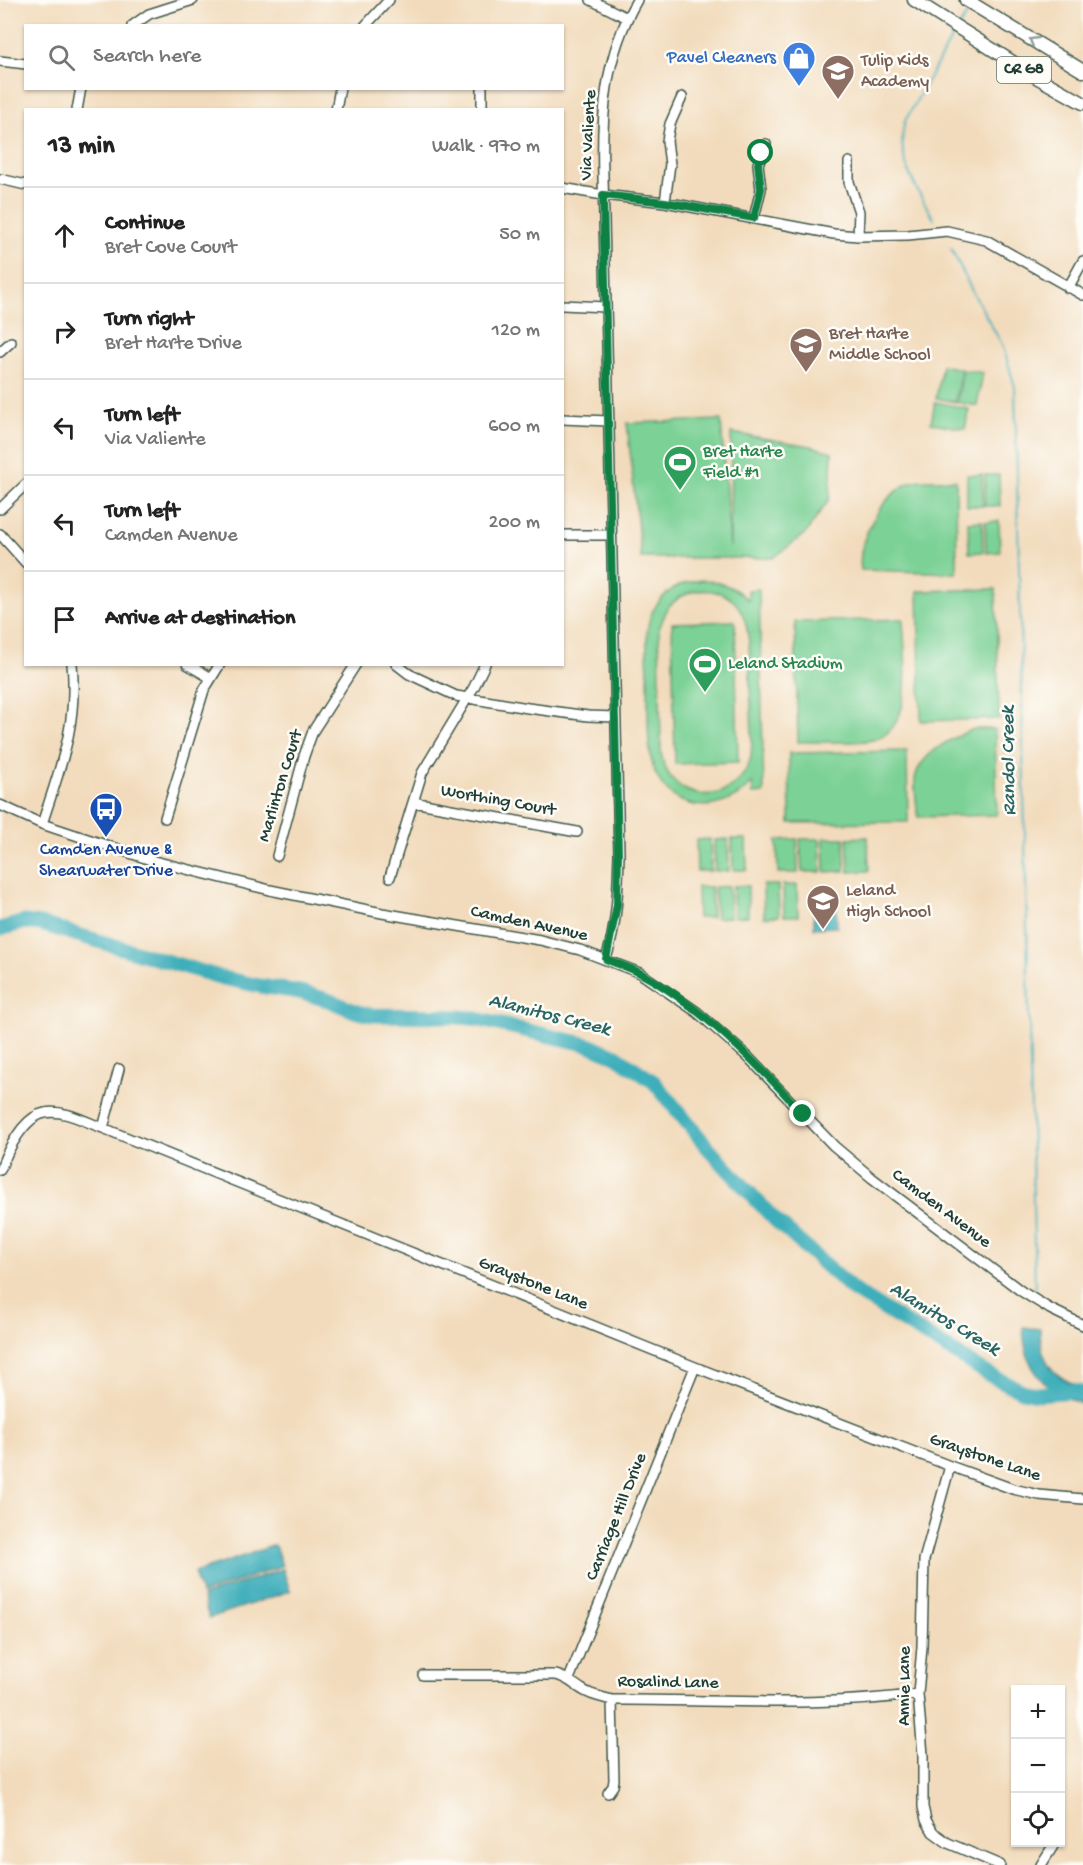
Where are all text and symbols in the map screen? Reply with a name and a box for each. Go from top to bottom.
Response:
search box [24,24,564,90]
one-way arrow [1029,37,1039,49]
shop icon: Pavel Cleaners [781,40,817,87]
icon: search [45,41,78,74]
text: Search here [93,44,201,70]
place label: Pavel Cleaners [666,48,777,69]
place label: Tulip Kids Academy [860,51,930,93]
school or university icon: Tulip Kids Academy [820,53,856,100]
road number: CR G8 [997,57,1051,83]
street label: Via Valiente [576,89,602,182]
text: 13 min [48,132,115,163]
text: Walk · 970 m [432,136,540,159]
route start [747,139,773,165]
text: Continue [105,211,185,237]
icon: ahead [48,219,81,252]
text: 50 m [499,224,540,247]
text: Bret Cove Court [105,237,236,260]
text: Turn right [105,307,193,333]
icon: right [48,315,81,348]
text: 120 m [492,320,540,343]
place label: Bret Harte Middle School [828,324,931,366]
school or university icon: Bret Harte Middle School [788,326,824,373]
text: Bret Harte Drive [105,333,242,356]
text: Turn left [105,403,179,429]
icon: left [48,411,81,444]
text: 600 m [488,416,540,439]
text: Via Valiente [105,429,206,452]
place label: Bret Harte Field #1 [702,442,783,484]
sports icon: Bret Harte Field #1 [662,444,698,491]
text: Turn left [105,499,179,525]
icon: left [48,507,81,540]
text: 200 m [489,512,540,535]
text: Camden Avenue [105,525,238,548]
icon: arrive [48,603,81,636]
text: Arrive at destination [105,606,295,632]
sports icon: Leland Stadium [687,646,723,693]
place label: Leland Stadium [728,654,843,675]
water label: Randol Creek [998,704,1022,816]
street label: Marlinton Court [254,726,308,845]
street label: Worthing Court [439,781,559,822]
bus stop icon: Camden Avenue & Shearwater Drive [88,791,124,838]
place label: Camden Avenue & Shearwater Drive [39,840,174,882]
place label: Leland High School [846,881,931,923]
school or university icon: Leland High School [805,883,841,930]
street label: Camden Avenue [468,901,590,947]
water label: Alamitos Creek [486,990,614,1043]
route end [789,1100,815,1126]
street label: Camden Avenue [887,1165,996,1254]
street label: Graystone Lane [475,1252,592,1316]
water label: Alamitos Creek [885,1278,1005,1363]
street label: Graystone Lane [927,1429,1044,1487]
street label: Carriage Hill Drive [582,1449,652,1584]
street label: Annie Lane [895,1645,916,1726]
street label: Rosalind Lane [617,1672,719,1694]
map controls [1011,1685,1065,1847]
button: + [1011,1685,1065,1739]
button: − [1011,1739,1065,1793]
button: locate [1011,1793,1065,1847]

